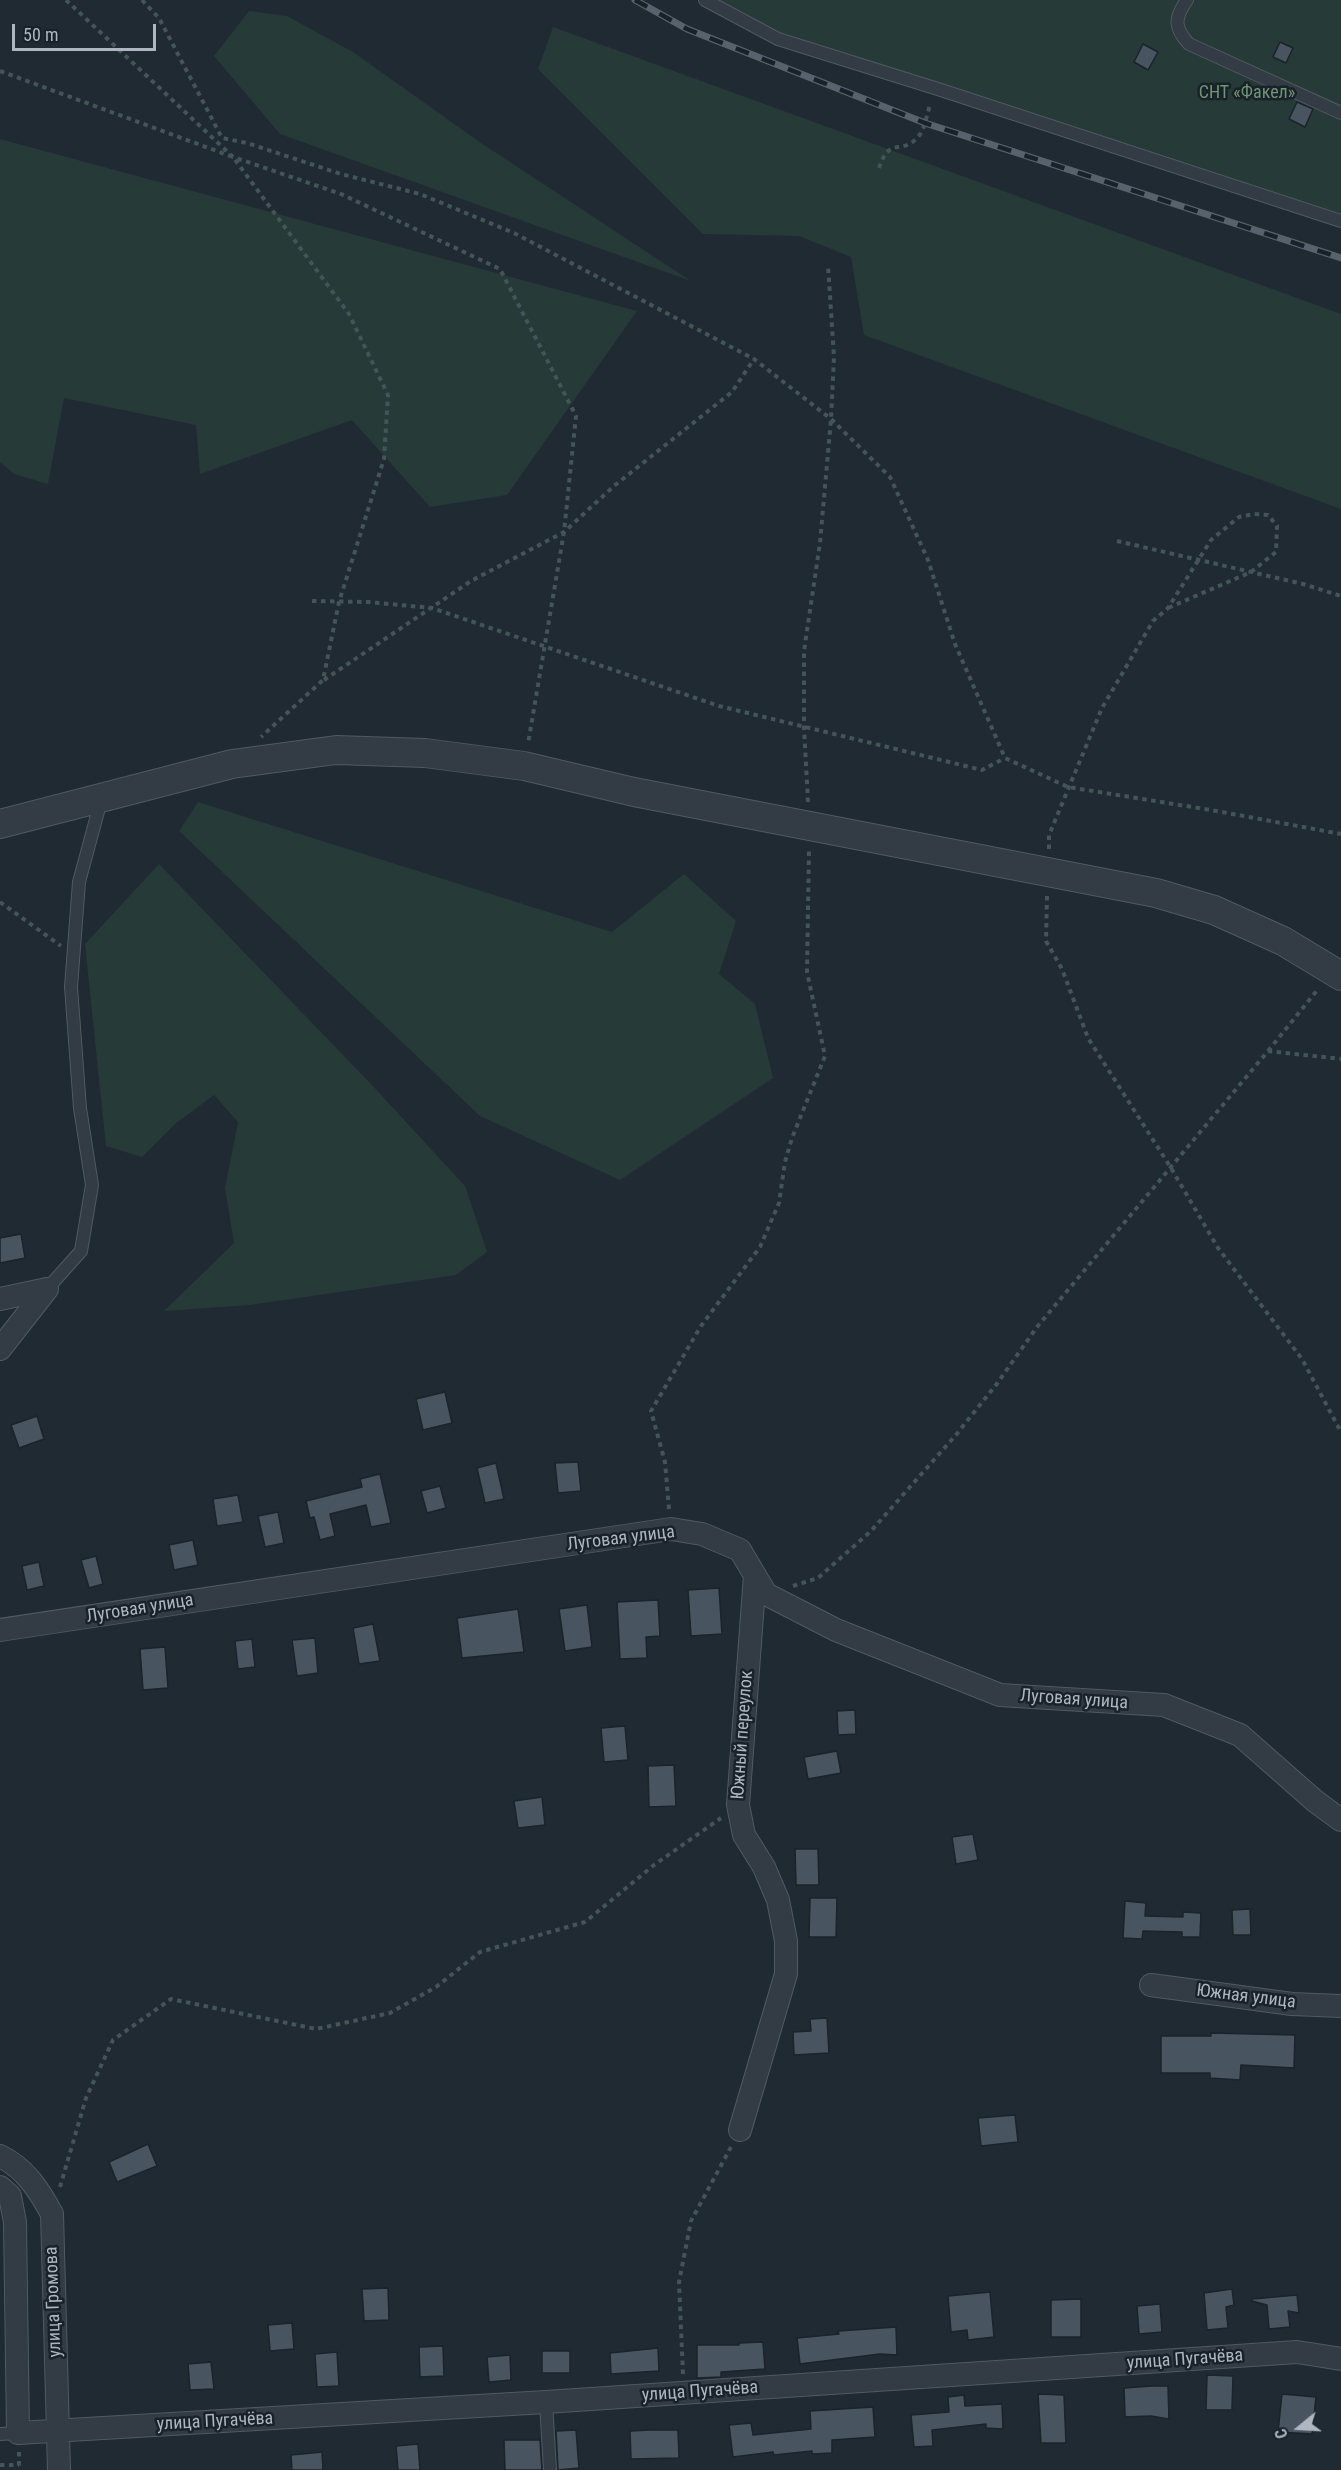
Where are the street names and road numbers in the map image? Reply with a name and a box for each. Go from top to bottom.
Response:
street label: Луговая улица [566,1522,676,1556]
street label: Луговая улица [85,1590,195,1628]
street label: Южный переулок [728,1670,758,1800]
street label: Луговая улица [1019,1685,1129,1715]
street label: Южная улица [1195,1980,1297,2014]
street label: улица Громова [41,2246,67,2358]
street label: улица Пугачёва [1126,2345,1244,2375]
street label: улица Пугачёва [641,2377,759,2407]
street label: улица Пугачёва [156,2408,274,2436]

